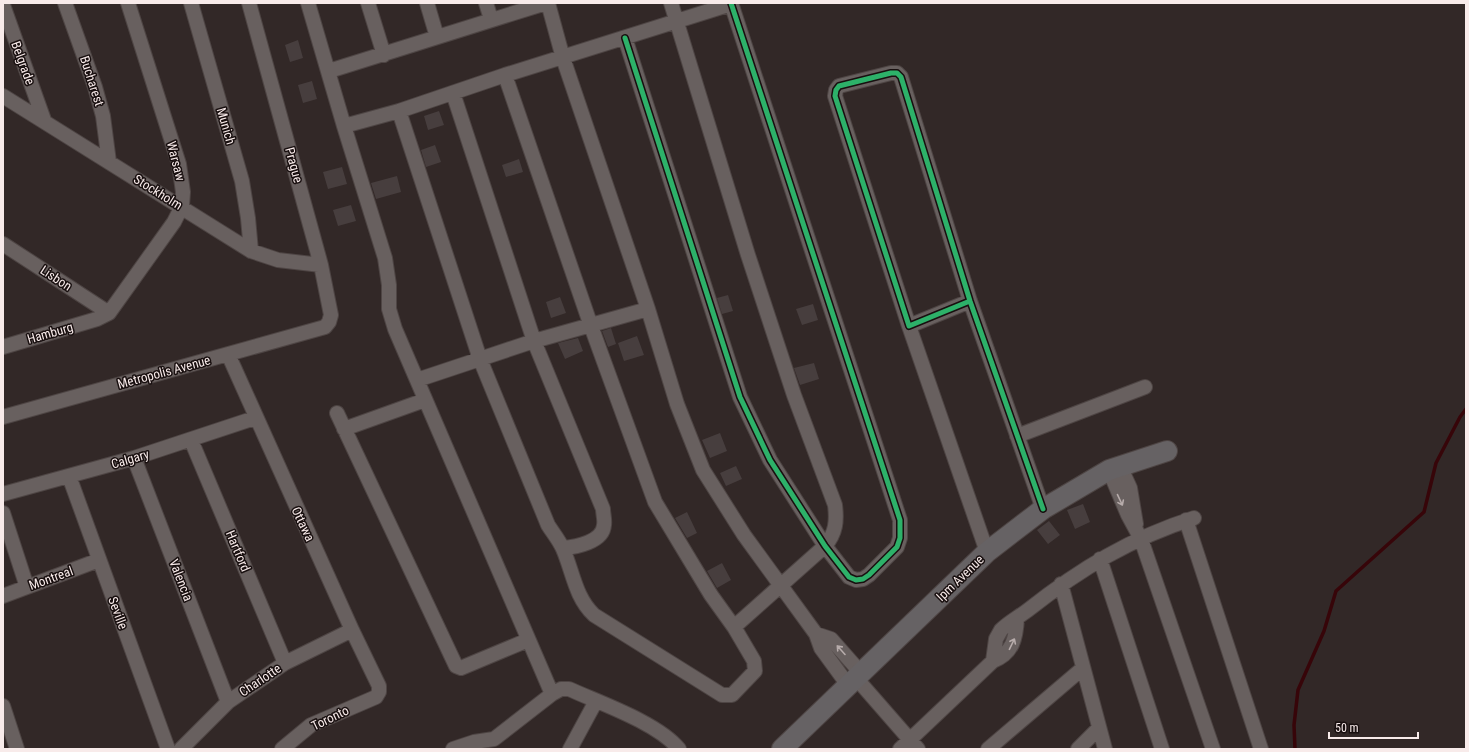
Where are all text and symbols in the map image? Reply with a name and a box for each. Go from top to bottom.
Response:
street label: Belgrade [8,39,38,87]
street label: Bucharest [77,54,107,108]
street label: Munich [214,106,238,146]
street label: Warsaw [164,140,188,183]
street label: Prague [282,146,306,184]
street label: Stockholm [131,171,185,213]
street label: Lisbon [38,262,74,294]
street label: Hamburg [25,319,75,347]
street label: Metropolis Avenue [116,352,212,392]
street label: Calgary [109,446,151,472]
one-way arrow [1117,493,1124,505]
street label: Ottawa [289,504,317,544]
street label: Hartford [223,528,253,574]
street label: Ipm Avenue [933,552,987,604]
street label: Valencia [166,557,196,603]
street label: Montreal [27,563,75,593]
street label: Seville [105,595,131,631]
one-way arrow [1009,638,1016,650]
one-way arrow [836,645,846,655]
street label: Charlotte [236,661,284,699]
street label: Toronto [309,703,351,733]
scale bar [1329,714,1418,740]
text: 50 m [1335,721,1359,735]

